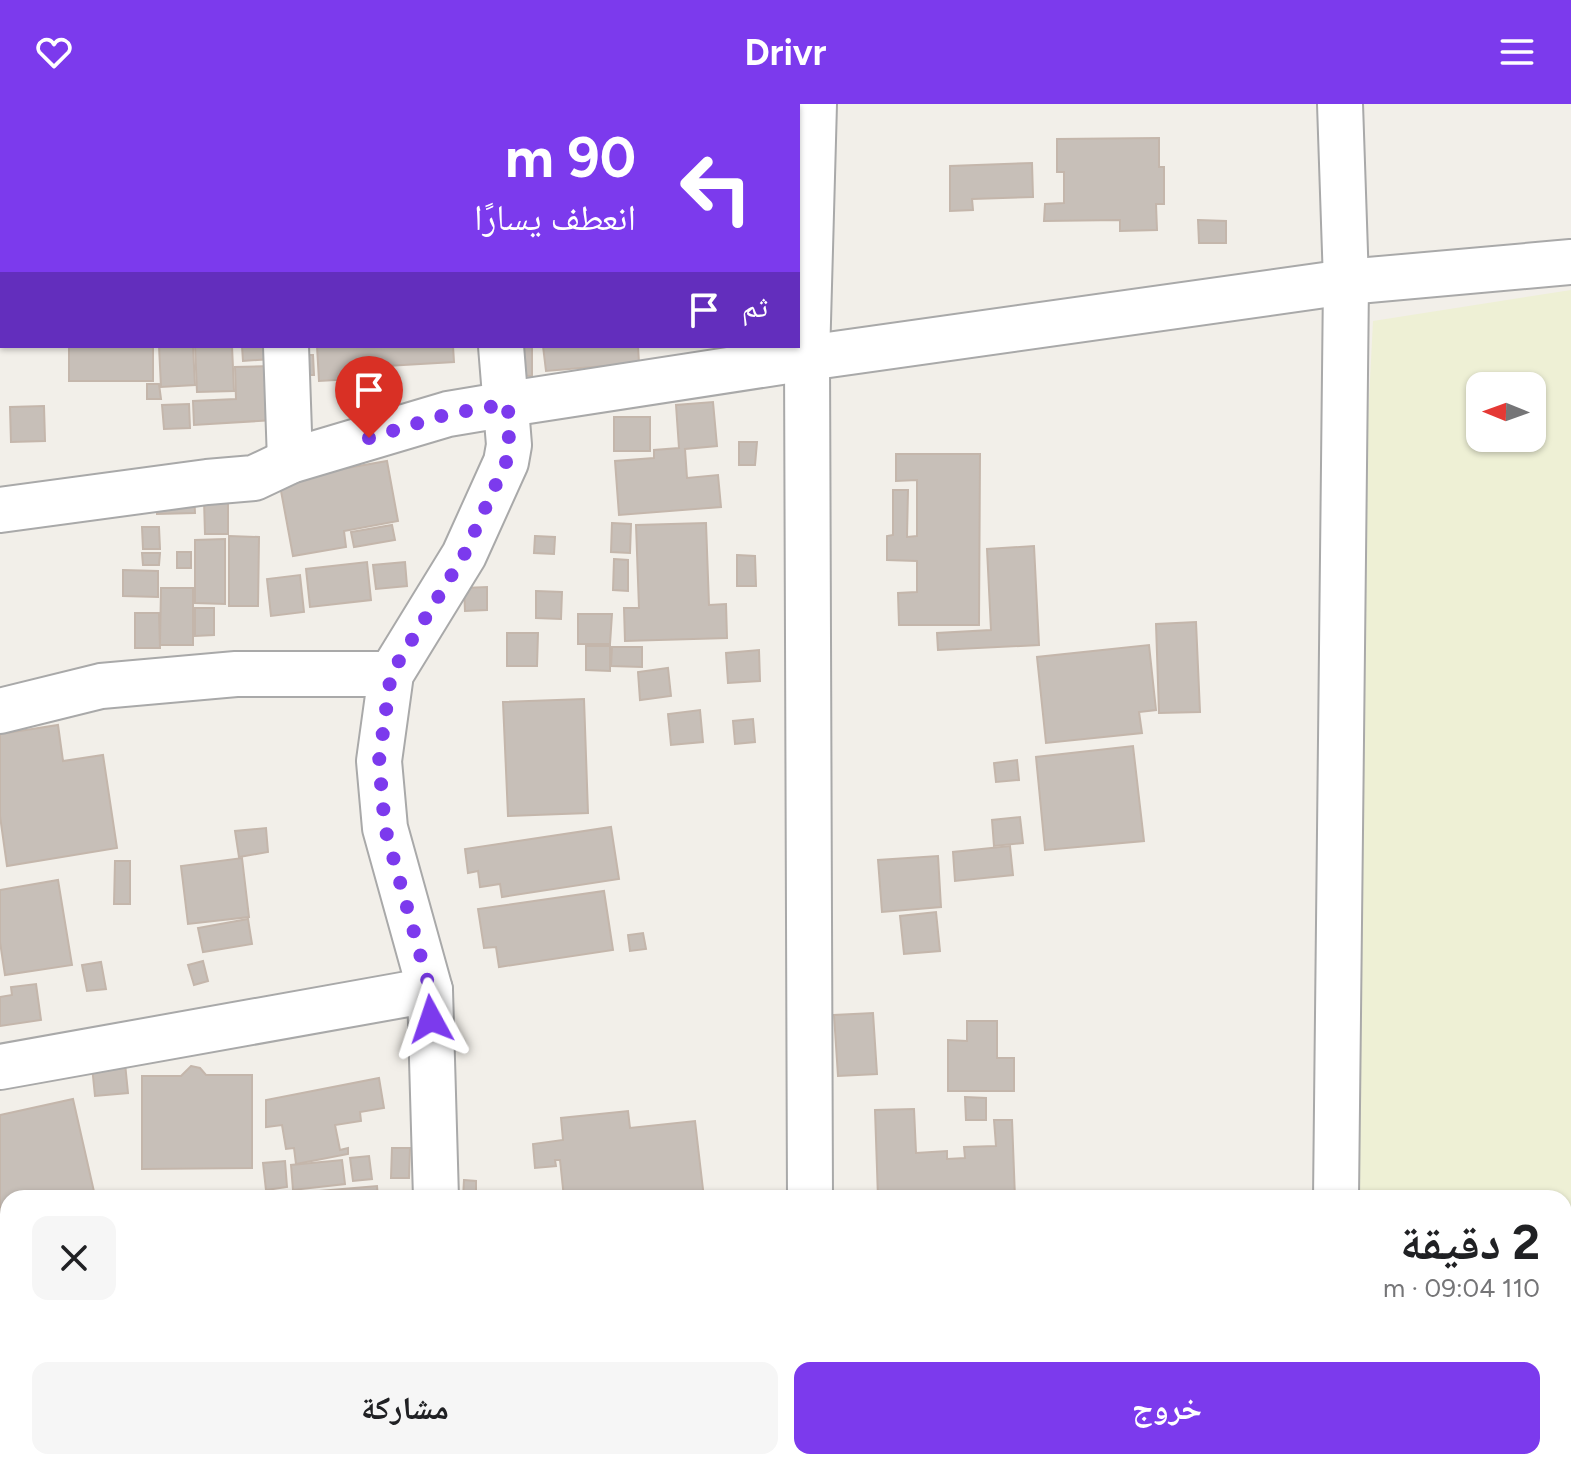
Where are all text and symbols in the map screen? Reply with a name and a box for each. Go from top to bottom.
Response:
icon: heart [32,30,76,74]
icon: menu [1495,30,1539,74]
text: Drivr [745,31,826,74]
text: 90 m [505,124,636,191]
icon: left [664,136,768,240]
text: انعطف يسارًا [474,196,636,239]
icon: arrive [682,288,726,332]
text: ثم [742,288,768,325]
pin [335,356,403,438]
icon: arrive [347,368,391,412]
north arrow [1466,372,1546,452]
map controls [1466,372,1546,452]
position arrow [389,977,473,1061]
text: 2 دقيقة [1400,1213,1540,1271]
button: close [32,1216,116,1300]
text: 110 m · 09:04 [1383,1272,1540,1304]
button: مشاركة [32,1362,778,1454]
button: خروج [794,1362,1540,1454]

